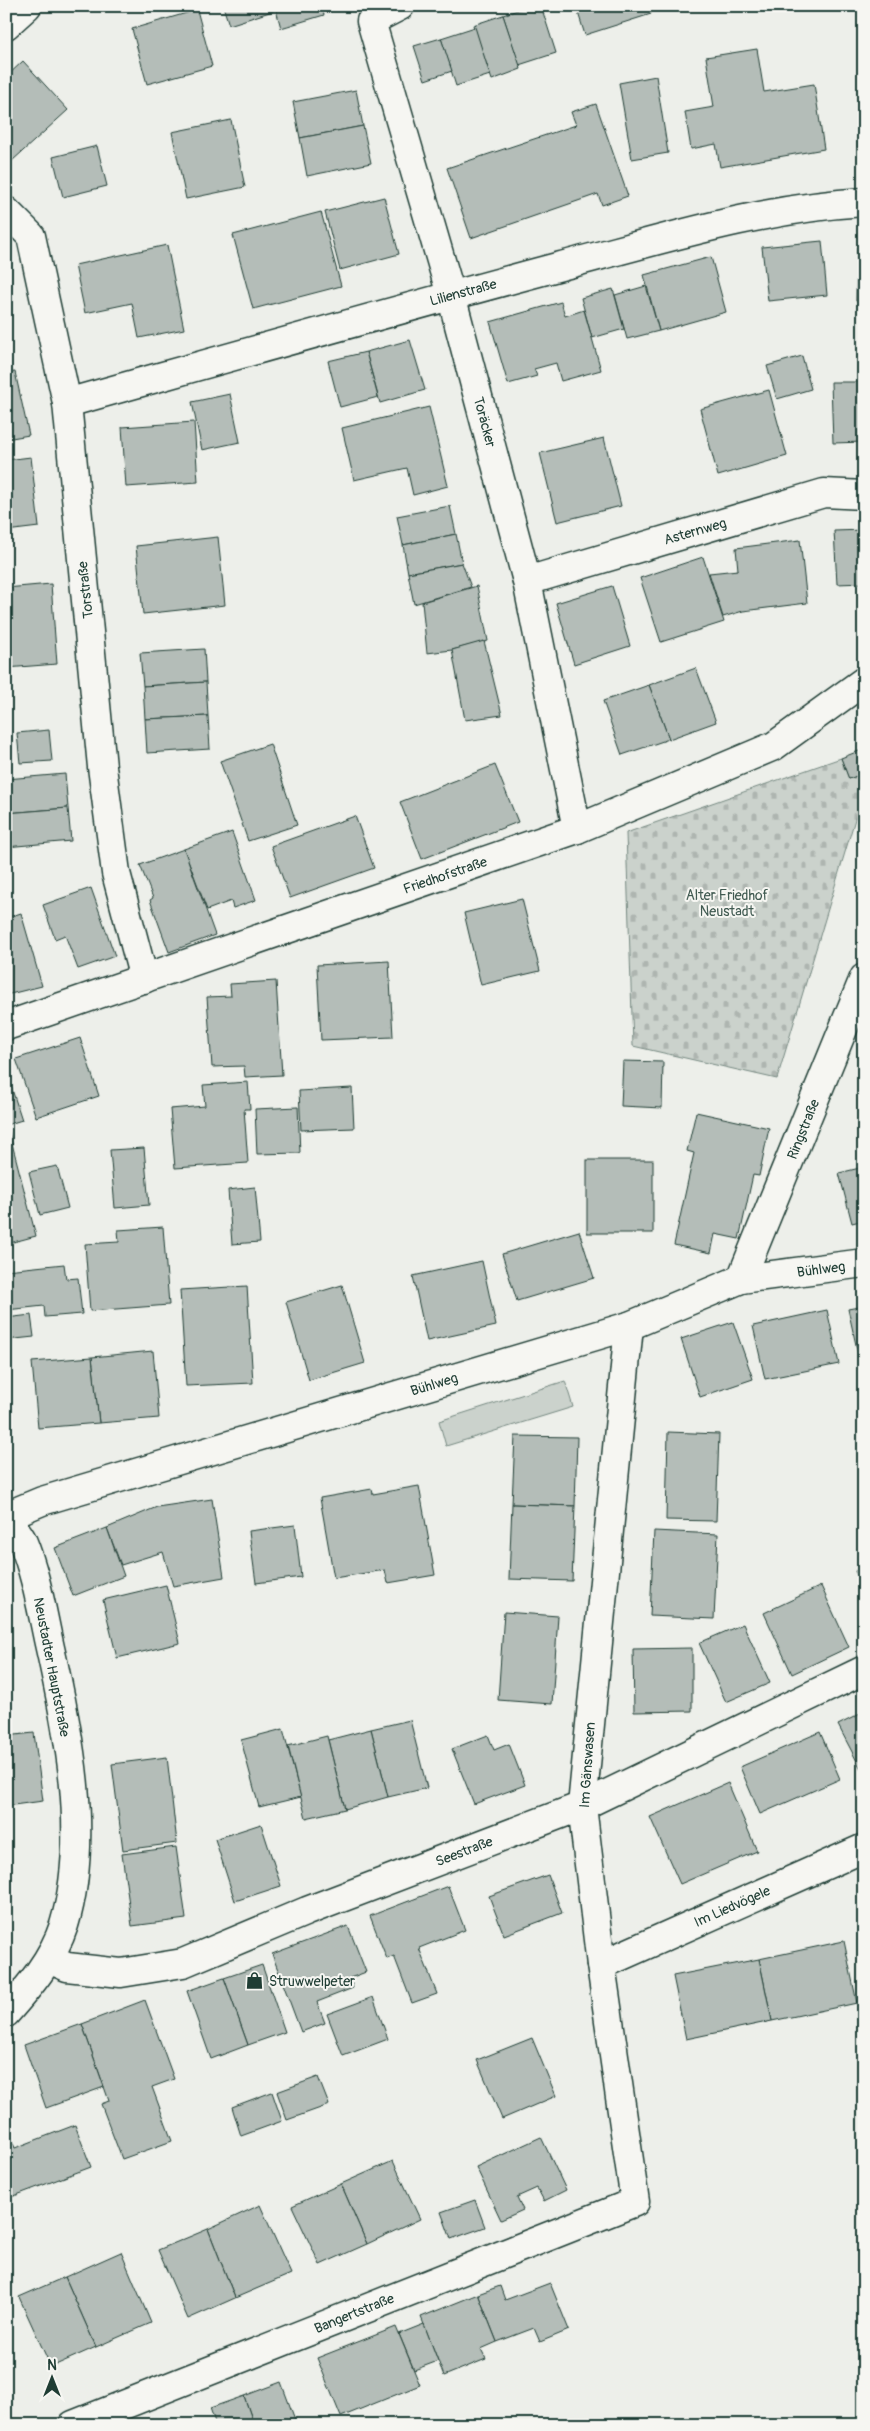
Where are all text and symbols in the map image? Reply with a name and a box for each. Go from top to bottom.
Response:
street label: Lilienstraße [428,275,498,310]
street label: Toräcker [470,395,499,449]
street label: Asternweg [662,514,728,549]
street label: Torstraße [74,560,97,619]
street label: Friedhofstraße [401,853,489,898]
park label: Alter Friedhof Neustadt [686,887,769,920]
street label: Ringstraße [784,1097,823,1162]
street label: Bühlweg [796,1258,846,1281]
street label: Bühlweg [408,1369,460,1400]
street label: Neustadter Hauptstraße [30,1596,73,1738]
street label: Im Gänswasen [576,1721,599,1809]
street label: Seestraße [433,1833,495,1870]
street label: Im Liedvögele [691,1882,773,1931]
shop icon: Struwwelpeter [245,1971,265,1991]
place label: Struwwelpeter [269,1973,355,1990]
street label: Bangertstraße [312,2290,397,2337]
north arrow [28,2354,78,2404]
text: N [47,2357,57,2374]

